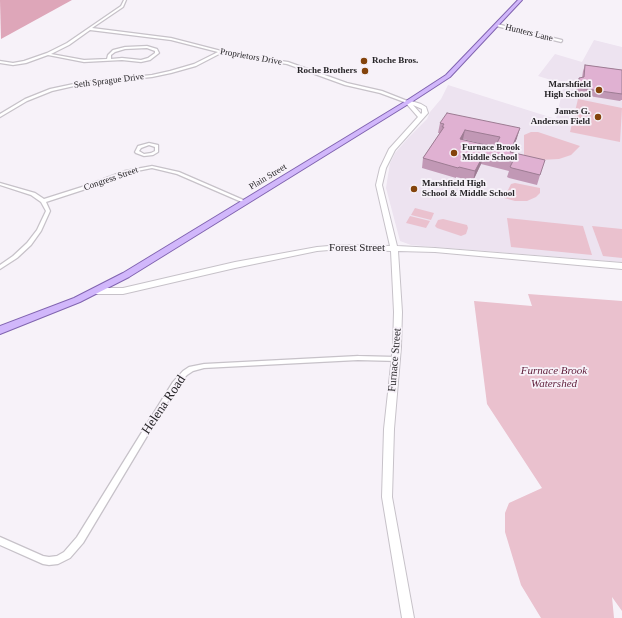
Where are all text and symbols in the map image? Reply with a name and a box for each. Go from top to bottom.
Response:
street label: Hunters Lane [504,22,554,44]
street label: Proprietors Drive [219,46,283,68]
marker: Roche Bros. [359,56,369,66]
place label: Roche Bros. [372,56,418,66]
place label: Roche Brothers [297,66,357,76]
marker: Roche Brothers [360,66,370,76]
street label: Seth Sprague Drive [73,71,145,91]
place label: Marshfield High School [544,80,591,101]
marker: Marshfield High School [594,85,604,95]
place label: James G. Anderson Field [531,107,590,128]
marker: James G. Anderson Field [593,112,603,122]
place label: Furnace Brook Middle School [462,143,520,164]
marker: Furnace Brook Middle School [449,148,459,158]
street label: Plain Street [247,162,289,192]
street label: Congress Street [82,165,140,193]
place label: Marshfield High School & Middle School [422,179,515,200]
marker: Marshfield High School & Middle School [409,184,419,194]
street label: Forest Street [329,241,385,255]
street label: Furnace Street [386,328,404,392]
park label: Furnace Brook Watershed [521,364,587,390]
street label: Helena Road [139,373,189,437]

